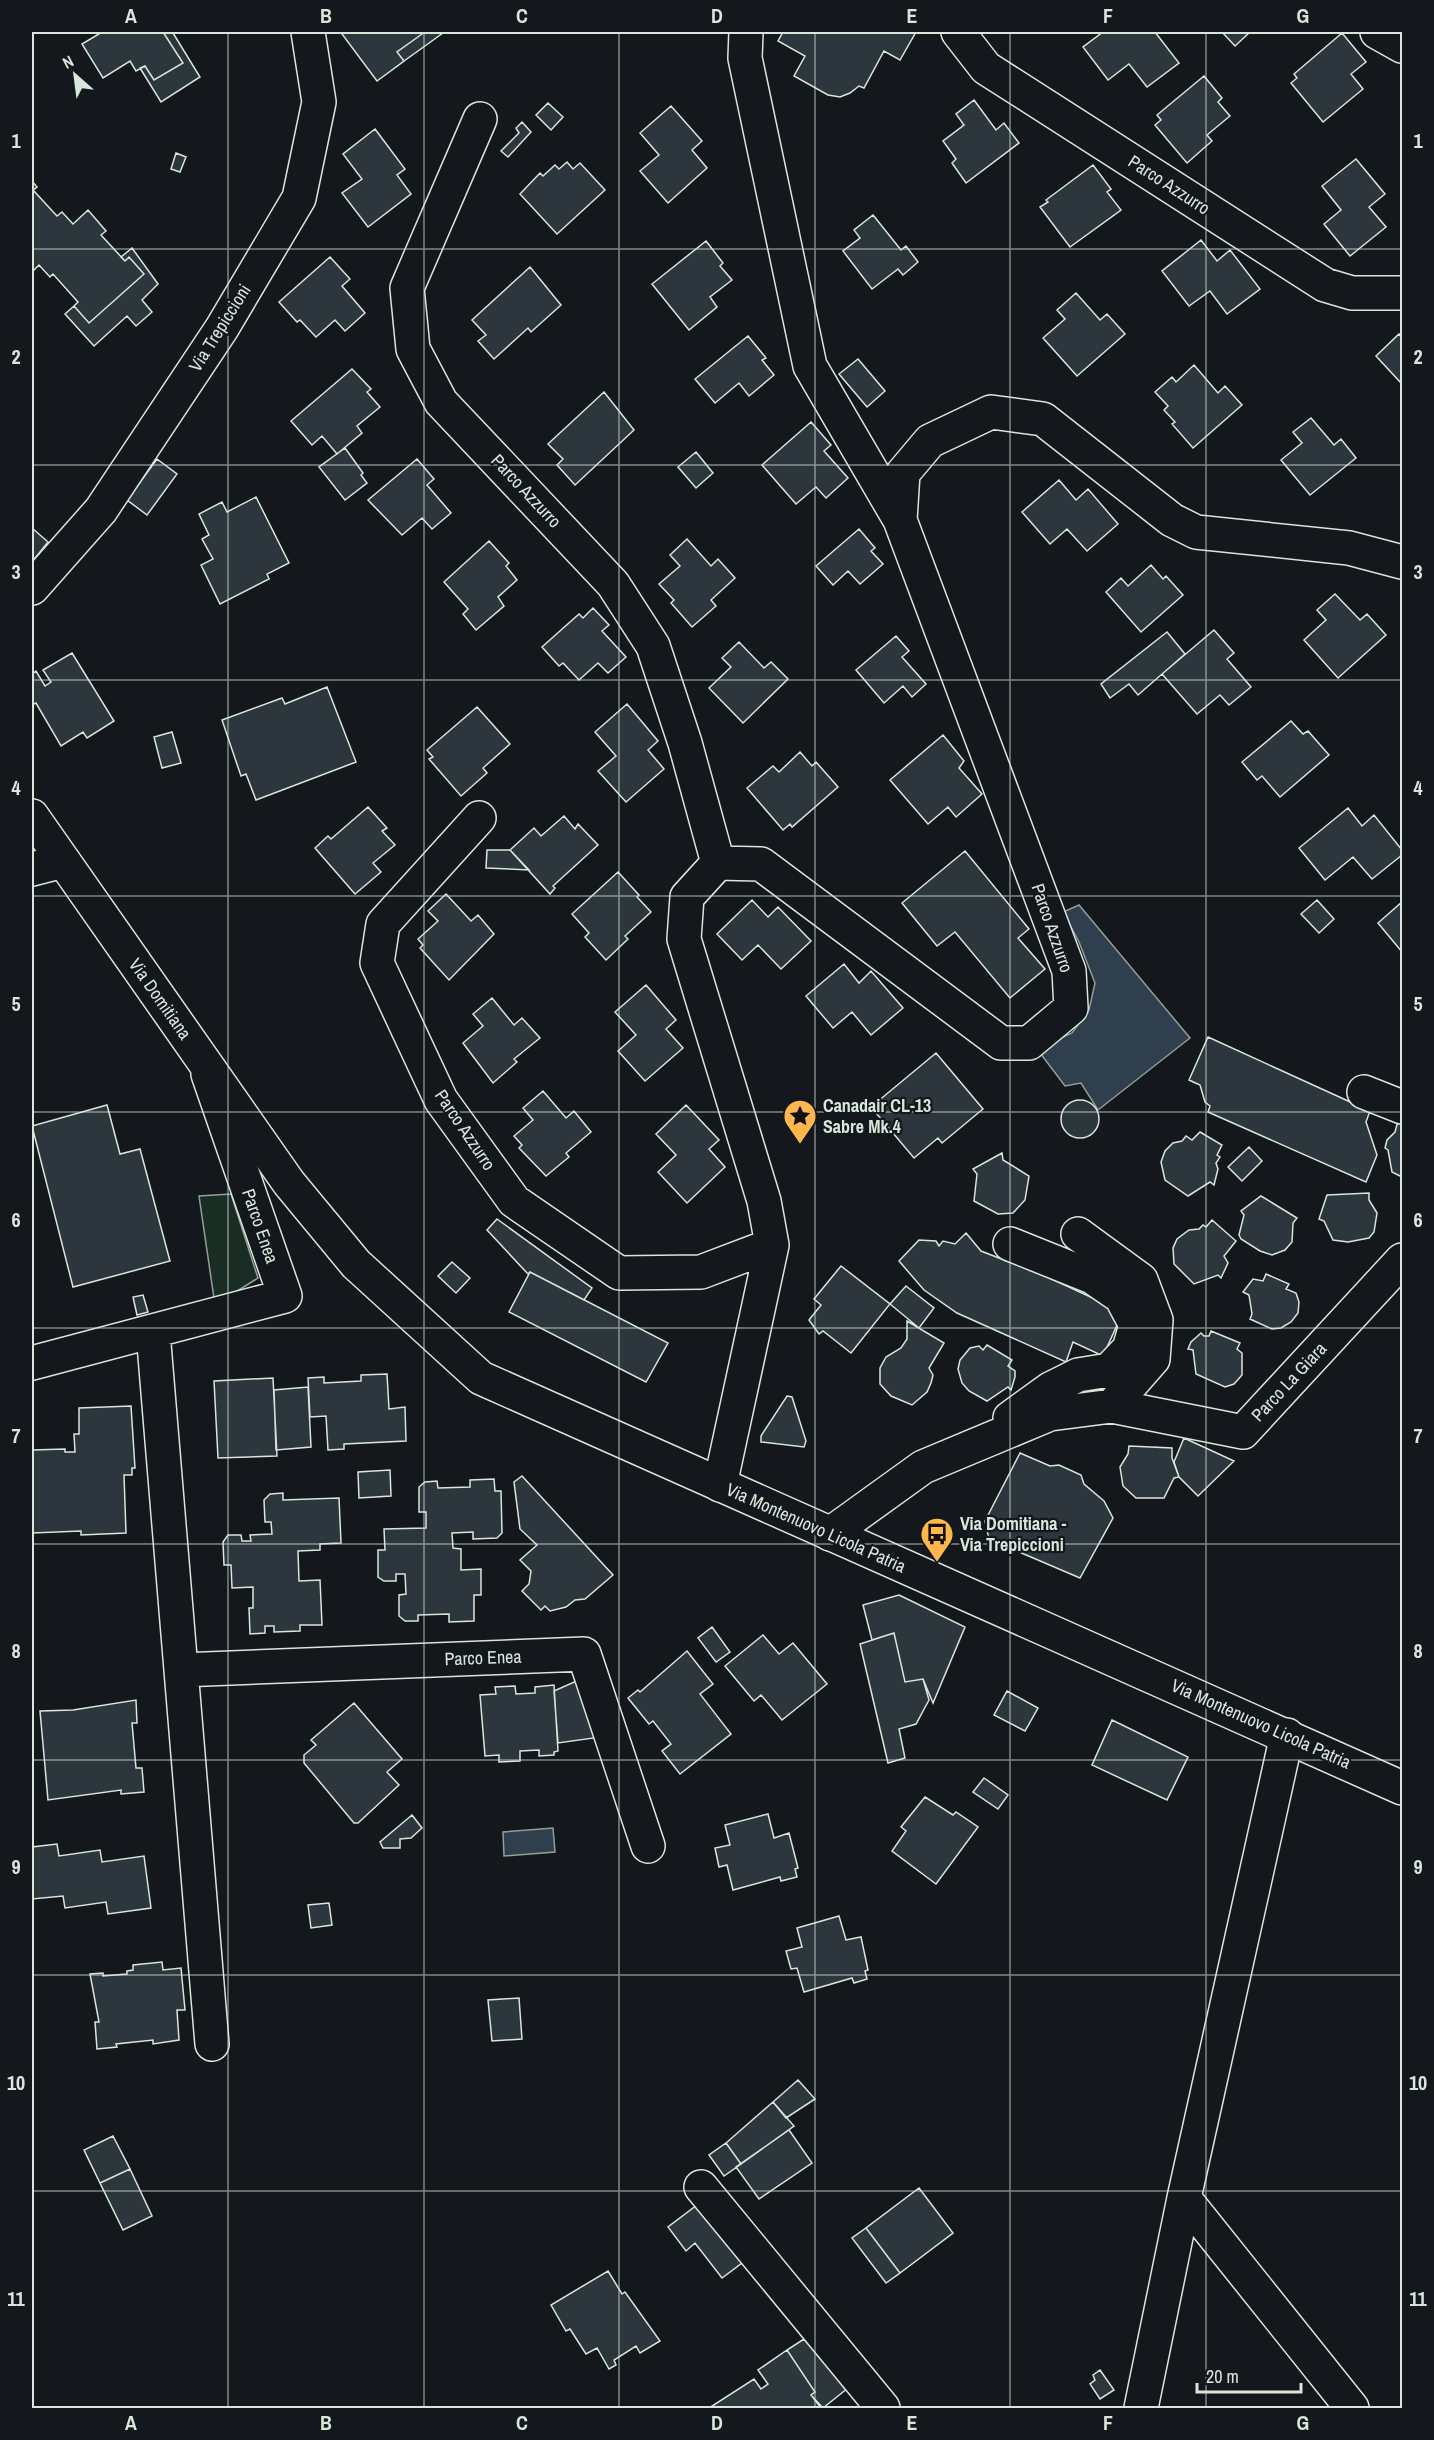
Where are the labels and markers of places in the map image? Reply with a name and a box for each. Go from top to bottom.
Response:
place label: Canadair CL-13 Sabre Mk.4 [823,1093,931,1139]
place icon: Canadair CL-13 Sabre Mk.4 [782,1098,818,1145]
place label: Via Domitiana - Via Trepiccioni [960,1511,1066,1557]
bus stop icon: Via Domitiana - Via Trepiccioni [919,1516,955,1563]

